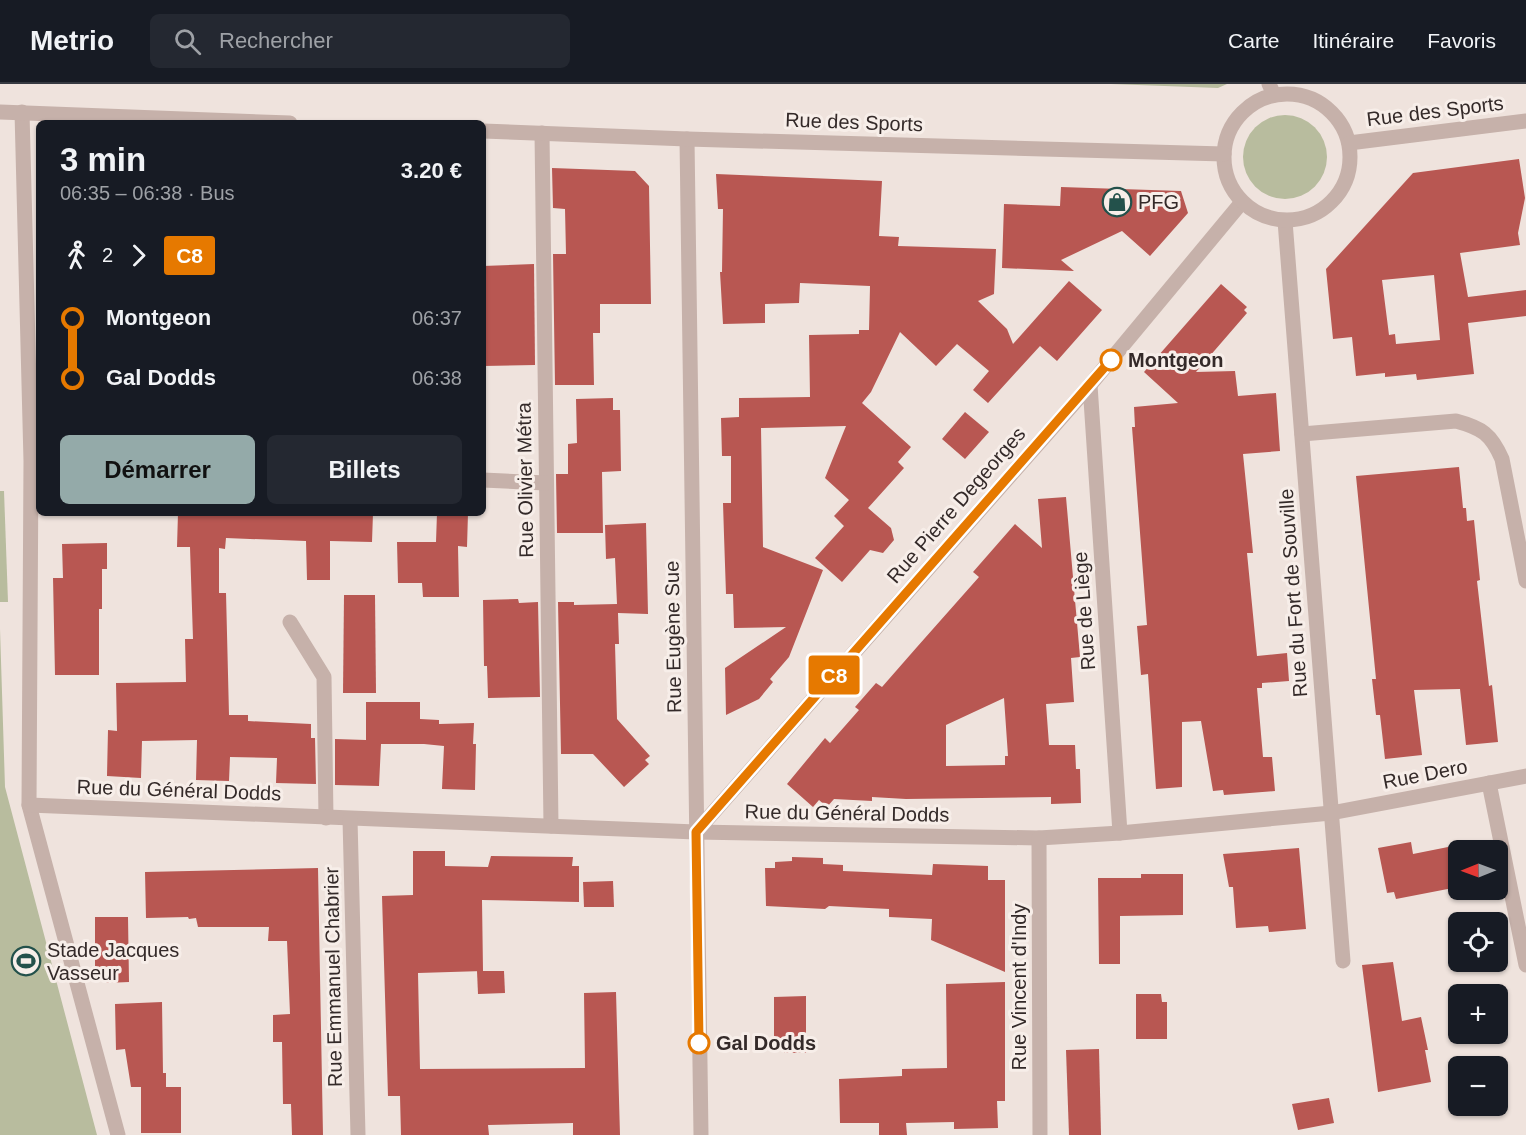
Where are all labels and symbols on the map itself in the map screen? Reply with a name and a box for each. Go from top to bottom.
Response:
street label: Rue des Sports [1365,92,1505,130]
street label: Rue des Sports [785,109,923,135]
shop icon: PFG [1101,186,1133,218]
place label: PFG [1138,191,1179,213]
marker: Montgeon [1100,349,1122,371]
place label: Montgeon [1128,349,1224,371]
street label: Rue Olivier Métra [513,401,537,558]
street label: Rue Pierre Degeorges [882,423,1030,587]
street label: Rue du Fort de Souville [1275,488,1311,698]
street label: Rue de Liège [1069,551,1099,671]
street label: Rue Eugène Sue [661,561,685,713]
line badge: C8 [807,656,861,694]
street label: Rue Dero [1381,755,1469,793]
street label: Rue du Général Dodds [76,775,282,805]
street label: Rue du Général Dodds [745,800,949,826]
north arrow [1448,840,1508,900]
street label: Rue Emmanuel Chabrier [320,866,346,1087]
street label: Rue Vincent d'Indy [1008,904,1030,1070]
place label: Stade Jacques Vasseur [47,939,179,984]
sports icon: Stade Jacques Vasseur [10,945,42,977]
marker: Gal Dodds [688,1032,710,1054]
place label: Gal Dodds [716,1032,816,1054]

